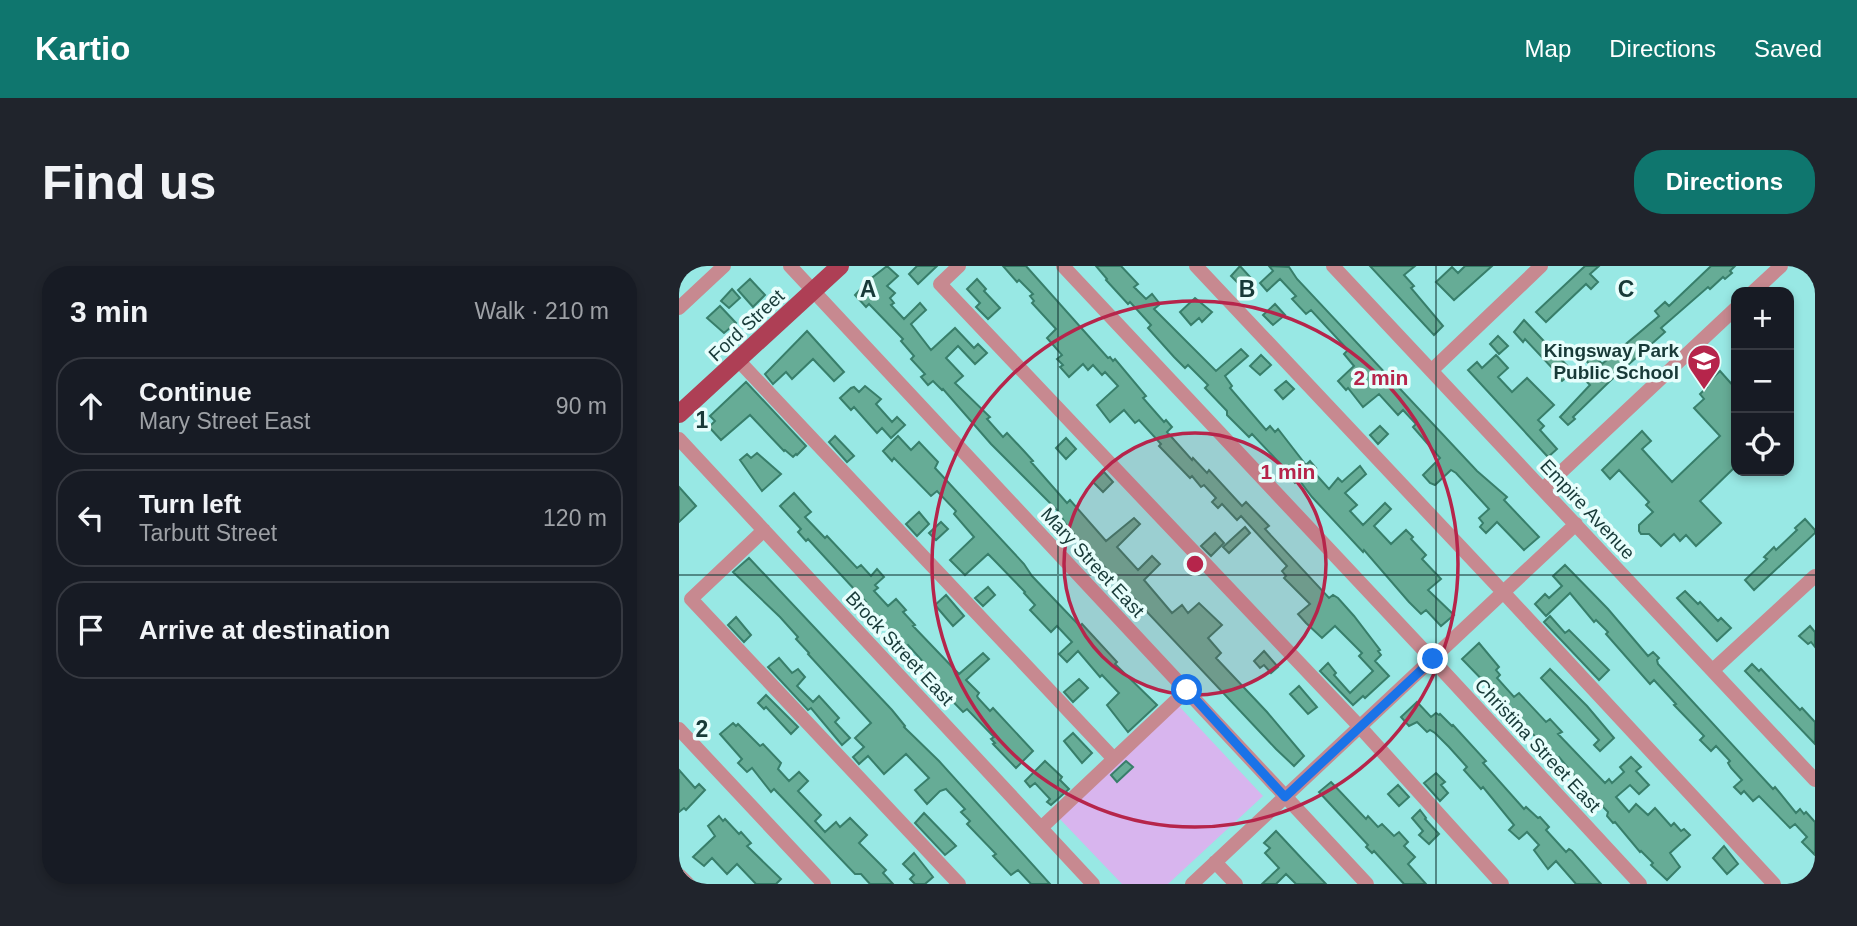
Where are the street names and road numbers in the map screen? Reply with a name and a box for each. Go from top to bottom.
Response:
street label: Ford Street [704,285,789,365]
street label: Empire Avenue [1536,455,1639,563]
street label: Mary Street East [1037,503,1149,622]
street label: Brock Street East [842,587,958,710]
street label: Christina Street East [1471,674,1605,817]

